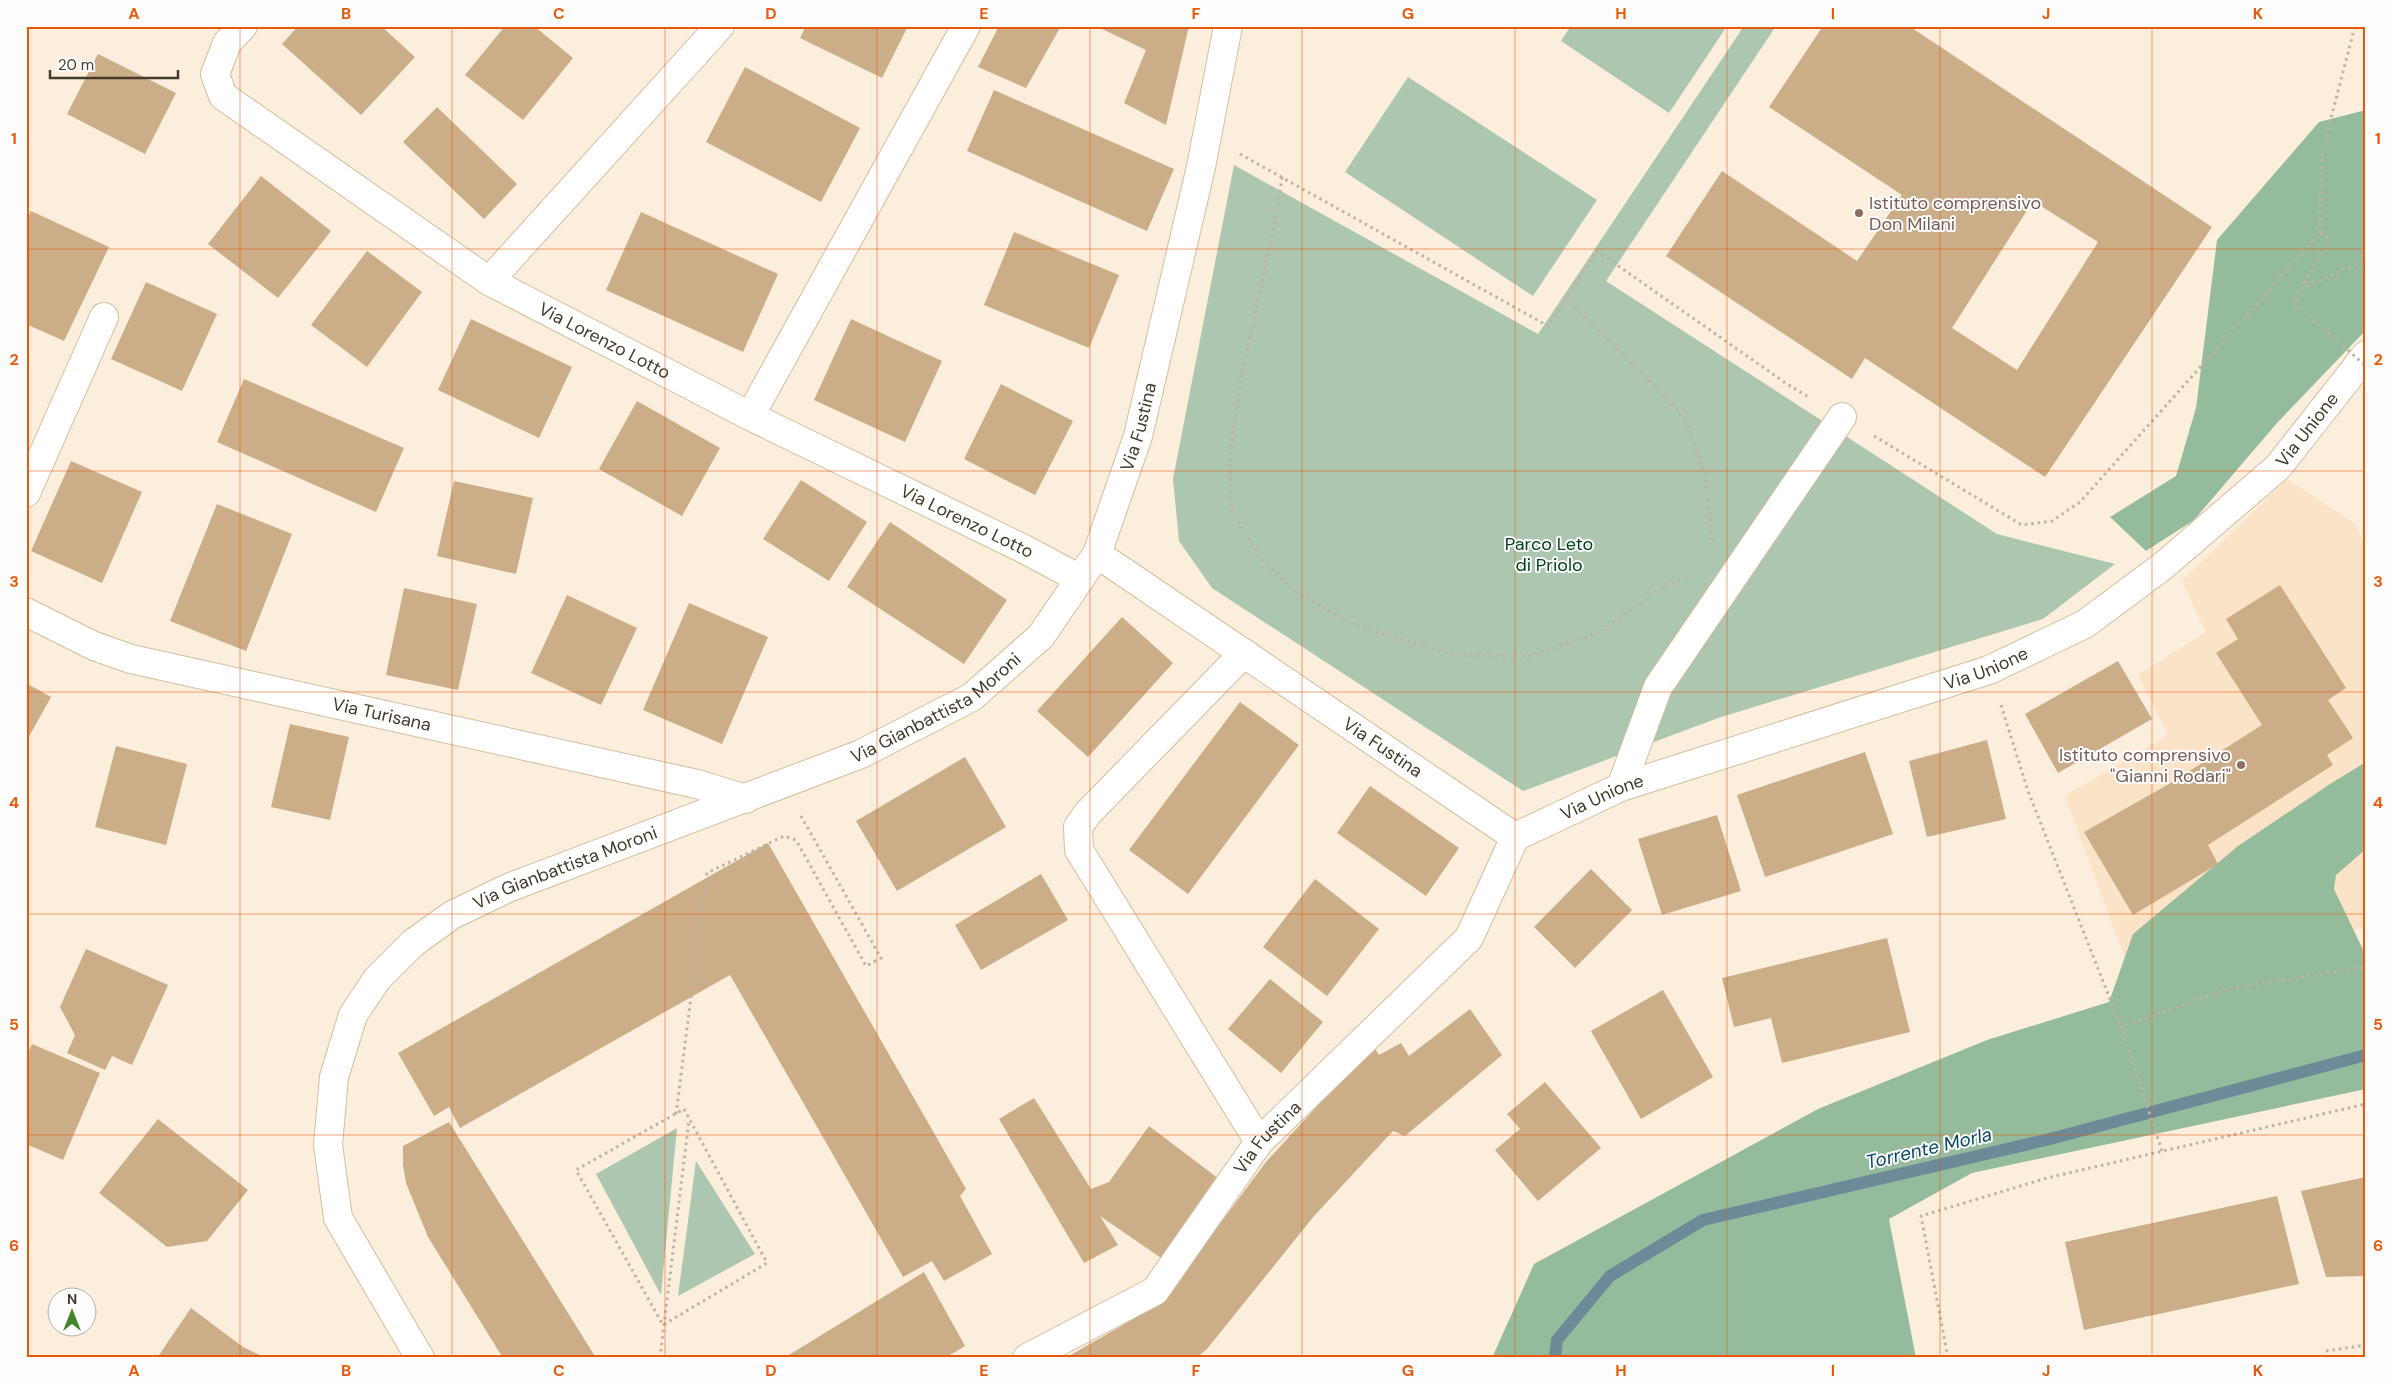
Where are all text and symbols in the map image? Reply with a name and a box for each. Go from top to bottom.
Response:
text: A [128,3,140,24]
text: B [341,3,351,24]
text: C [553,3,565,24]
text: D [765,3,777,24]
text: E [979,3,989,24]
text: F [1192,3,1201,24]
text: G [1402,3,1414,24]
text: H [1615,3,1627,24]
text: I [1831,3,1835,24]
text: J [2042,3,2050,24]
text: K [2253,3,2264,24]
scale bar [50,48,178,80]
text: 20 m [58,55,94,75]
text: 1 [11,128,17,149]
text: 1 [2375,128,2381,149]
place label: Istituto comprensivo Don Milani [1869,191,2041,236]
marker: Istituto comprensivo Don Milani [1853,207,1865,219]
street label: Via Lorenzo Lotto [534,297,675,385]
text: 2 [9,349,19,370]
text: 2 [2373,349,2383,370]
street label: Via Fustina [1115,380,1162,475]
street label: Via Unione [2270,388,2344,472]
street label: Via Lorenzo Lotto [896,479,1038,564]
park label: Parco Leto di Priolo [1505,532,1593,577]
text: 3 [9,571,19,592]
text: 3 [2373,571,2383,592]
street label: Via Unione [1941,641,2032,696]
street label: Via Gianbattista Moroni [847,647,1026,769]
street label: Via Turisana [330,692,433,737]
street label: Via Fustina [1338,712,1427,783]
place label: Istituto comprensivo "Gianni Rodari" [2059,743,2231,788]
marker: Istituto comprensivo "Gianni Rodari" [2235,759,2247,771]
street label: Via Unione [1557,769,1647,826]
text: 4 [9,792,19,813]
text: 4 [2373,792,2383,813]
street label: Via Gianbattista Moroni [469,820,661,915]
text: 5 [9,1014,19,1035]
text: 5 [2373,1014,2383,1035]
street label: Via Fustina [1228,1096,1306,1179]
water label: Torrente Morla [1864,1121,1994,1175]
text: 6 [9,1235,19,1256]
text: 6 [2373,1235,2383,1256]
north arrow [48,1286,98,1336]
text: N [67,1290,77,1308]
text: A [128,1360,140,1381]
text: B [341,1360,351,1381]
text: C [553,1360,565,1381]
text: D [765,1360,777,1381]
text: E [979,1360,989,1381]
text: F [1192,1360,1201,1381]
text: G [1402,1360,1414,1381]
text: H [1615,1360,1627,1381]
text: I [1831,1360,1835,1381]
text: J [2042,1360,2050,1381]
text: K [2253,1360,2264,1381]

